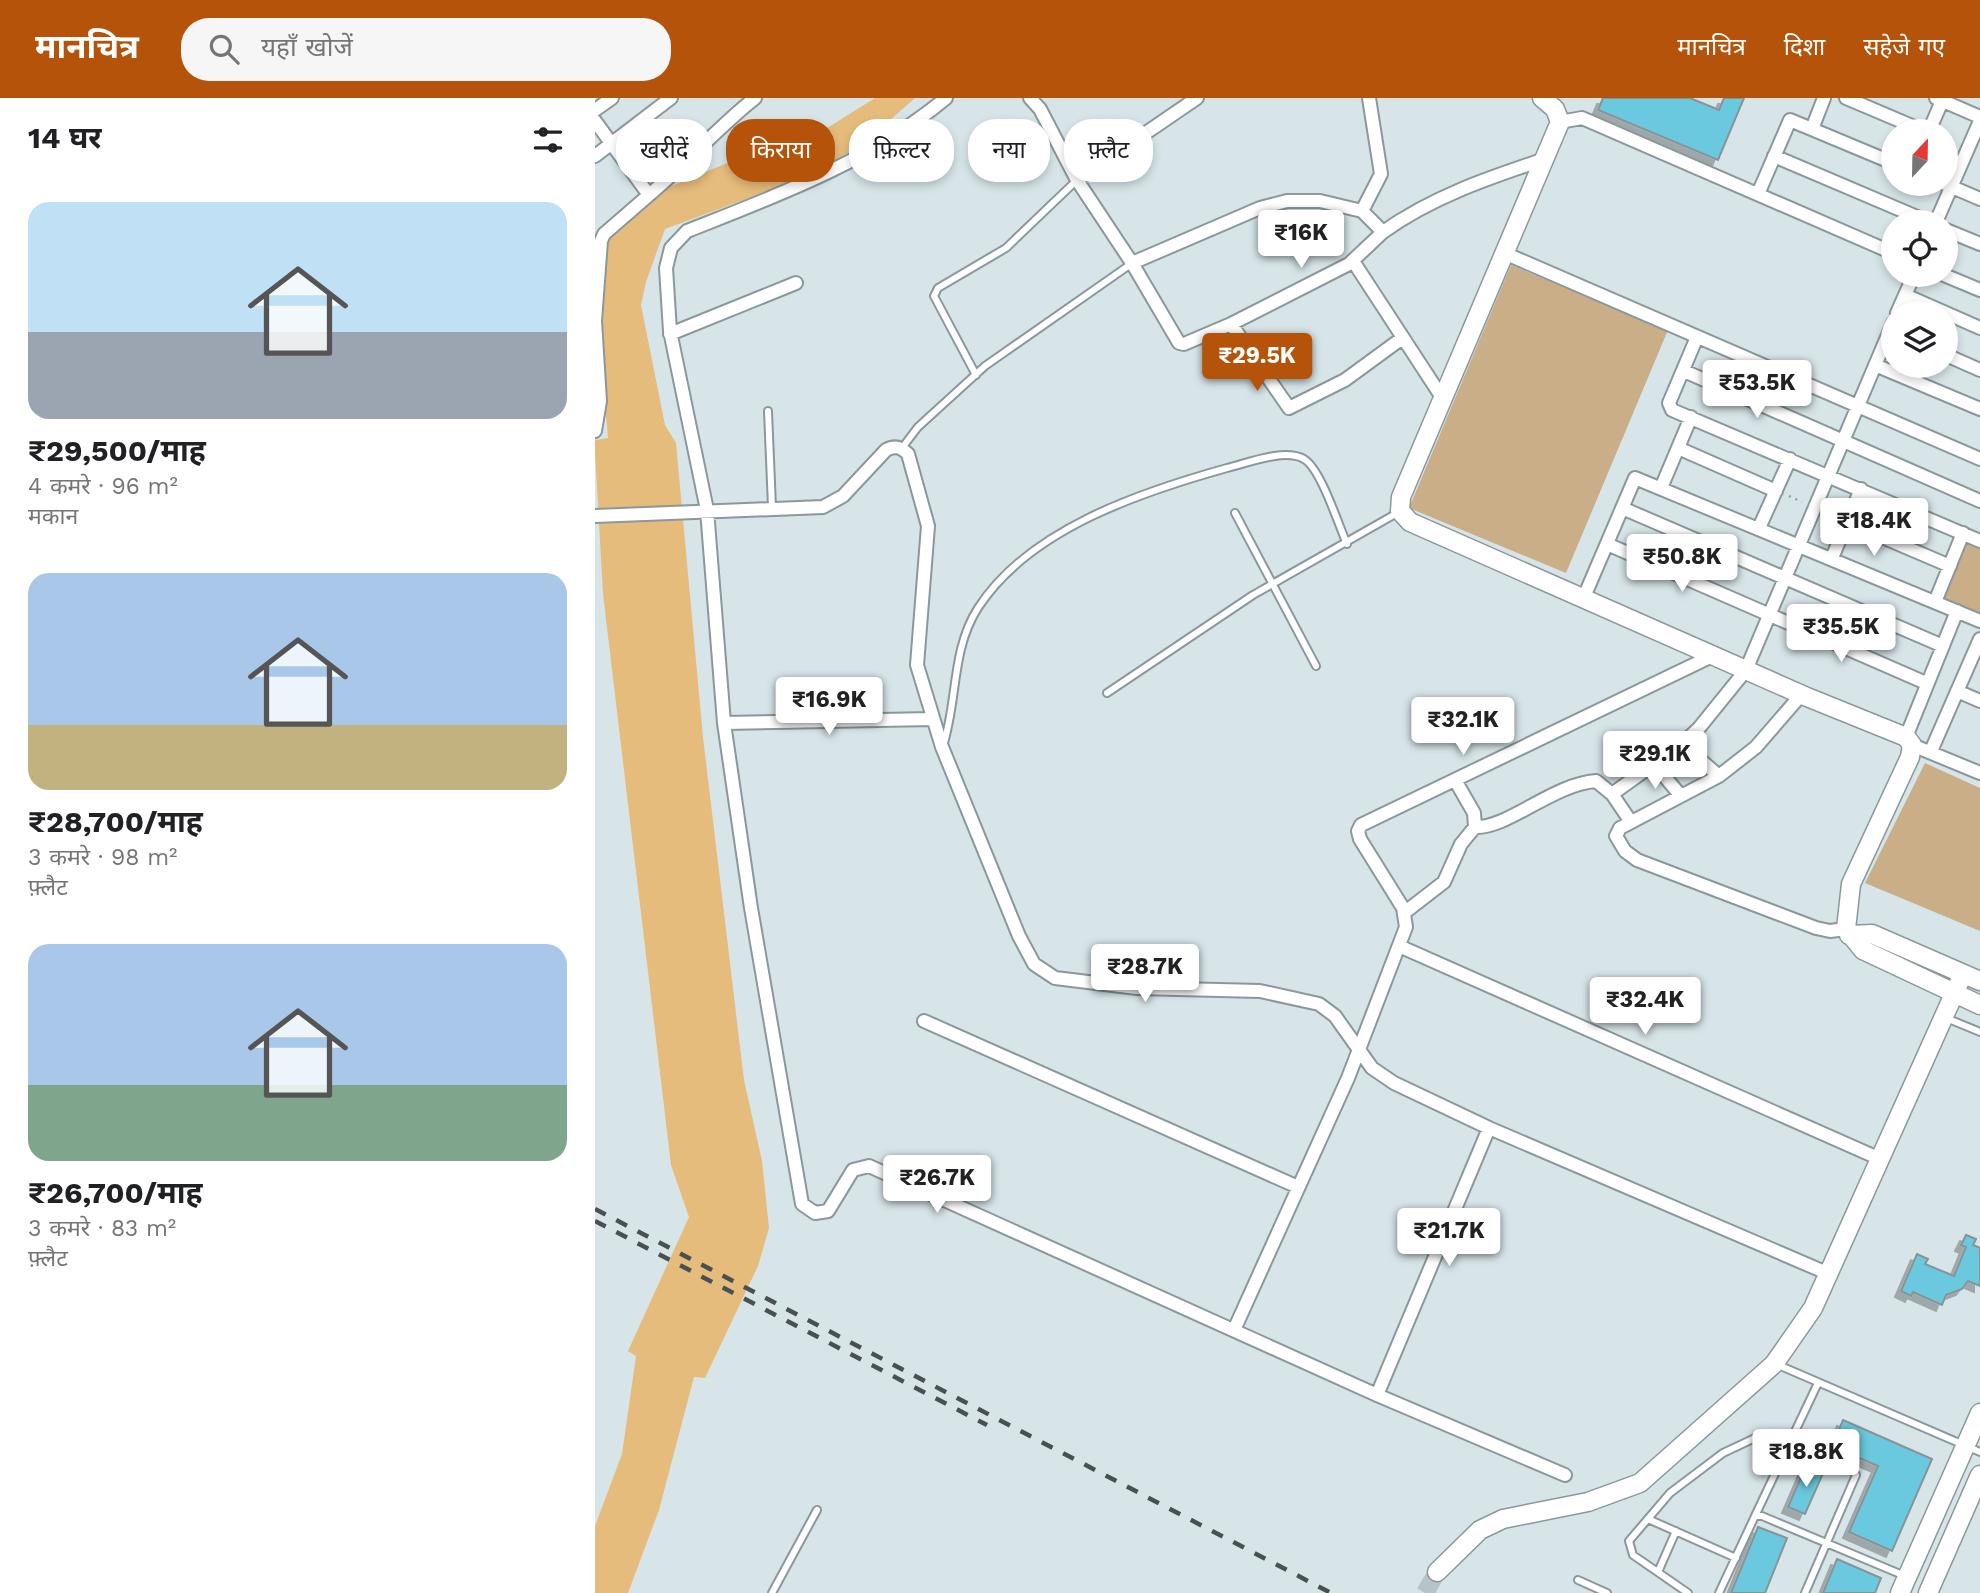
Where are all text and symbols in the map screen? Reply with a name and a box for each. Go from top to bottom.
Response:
search box [181,18,671,81]
text: मानचित्र [35,27,139,66]
icon: search [205,30,243,68]
text: यहाँ खोजें [261,32,353,62]
text: मानचित्र [1677,33,1746,61]
text: दिशा [1784,33,1825,61]
text: सहेजे गए [1863,33,1945,61]
chip: खरीदें [616,119,712,182]
chip: किराया [726,119,835,182]
chip: फ़िल्टर [849,119,954,182]
chip: नया [968,119,1050,182]
chip: फ़्लैट [1064,119,1153,182]
north arrow [1881,119,1958,196]
map controls [1881,119,1958,378]
text: 14 घर [28,120,102,155]
icon: filters [529,121,567,159]
button: locate [1881,210,1958,287]
pin: ₹16K [1260,211,1342,270]
text: ₹16K [1274,219,1328,246]
icon: home [235,248,361,374]
button: layers [1881,301,1958,378]
pin: ₹29.5K [1200,334,1314,393]
text: ₹29.5K [1218,342,1296,369]
pin: ₹53.5K [1700,360,1814,420]
text: ₹53.5K [1719,369,1795,396]
text: ₹29,500/माह [28,433,206,468]
text: 4 कमरे · 96 m² [28,473,178,500]
pin: ₹18.4K [1817,498,1931,558]
text: मकान [28,503,78,530]
text: ₹18.4K [1836,507,1912,534]
pin: ₹50.8K [1625,534,1739,594]
text: ₹50.8K [1643,543,1721,570]
pin: ₹35.5K [1784,604,1898,664]
text: ₹35.5K [1803,613,1879,640]
icon: home [235,619,361,745]
pin: ₹16.9K [772,678,886,737]
text: ₹16.9K [792,686,866,713]
pin: ₹32.1K [1406,698,1520,757]
text: ₹32.1K [1427,706,1499,733]
pin: ₹29.1K [1598,732,1712,791]
text: ₹29.1K [1619,740,1691,767]
text: ₹28,700/माह [28,804,203,839]
text: 3 कमरे · 98 m² [28,844,177,871]
text: फ़्लैट [28,874,68,901]
pin: ₹28.7K [1088,944,1202,1004]
text: ₹28.7K [1107,953,1183,980]
pin: ₹32.4K [1588,978,1702,1037]
text: ₹32.4K [1606,986,1684,1013]
icon: home [235,990,361,1116]
pin: ₹26.7K [880,1156,994,1215]
text: ₹26.7K [899,1164,975,1191]
text: ₹26,700/माह [28,1175,203,1210]
pin: ₹21.7K [1392,1208,1506,1268]
text: 3 कमरे · 83 m² [28,1215,176,1242]
text: ₹21.7K [1413,1217,1485,1244]
text: फ़्लैट [28,1245,68,1272]
pin: ₹18.8K [1749,1430,1863,1489]
text: ₹18.8K [1768,1438,1844,1465]

